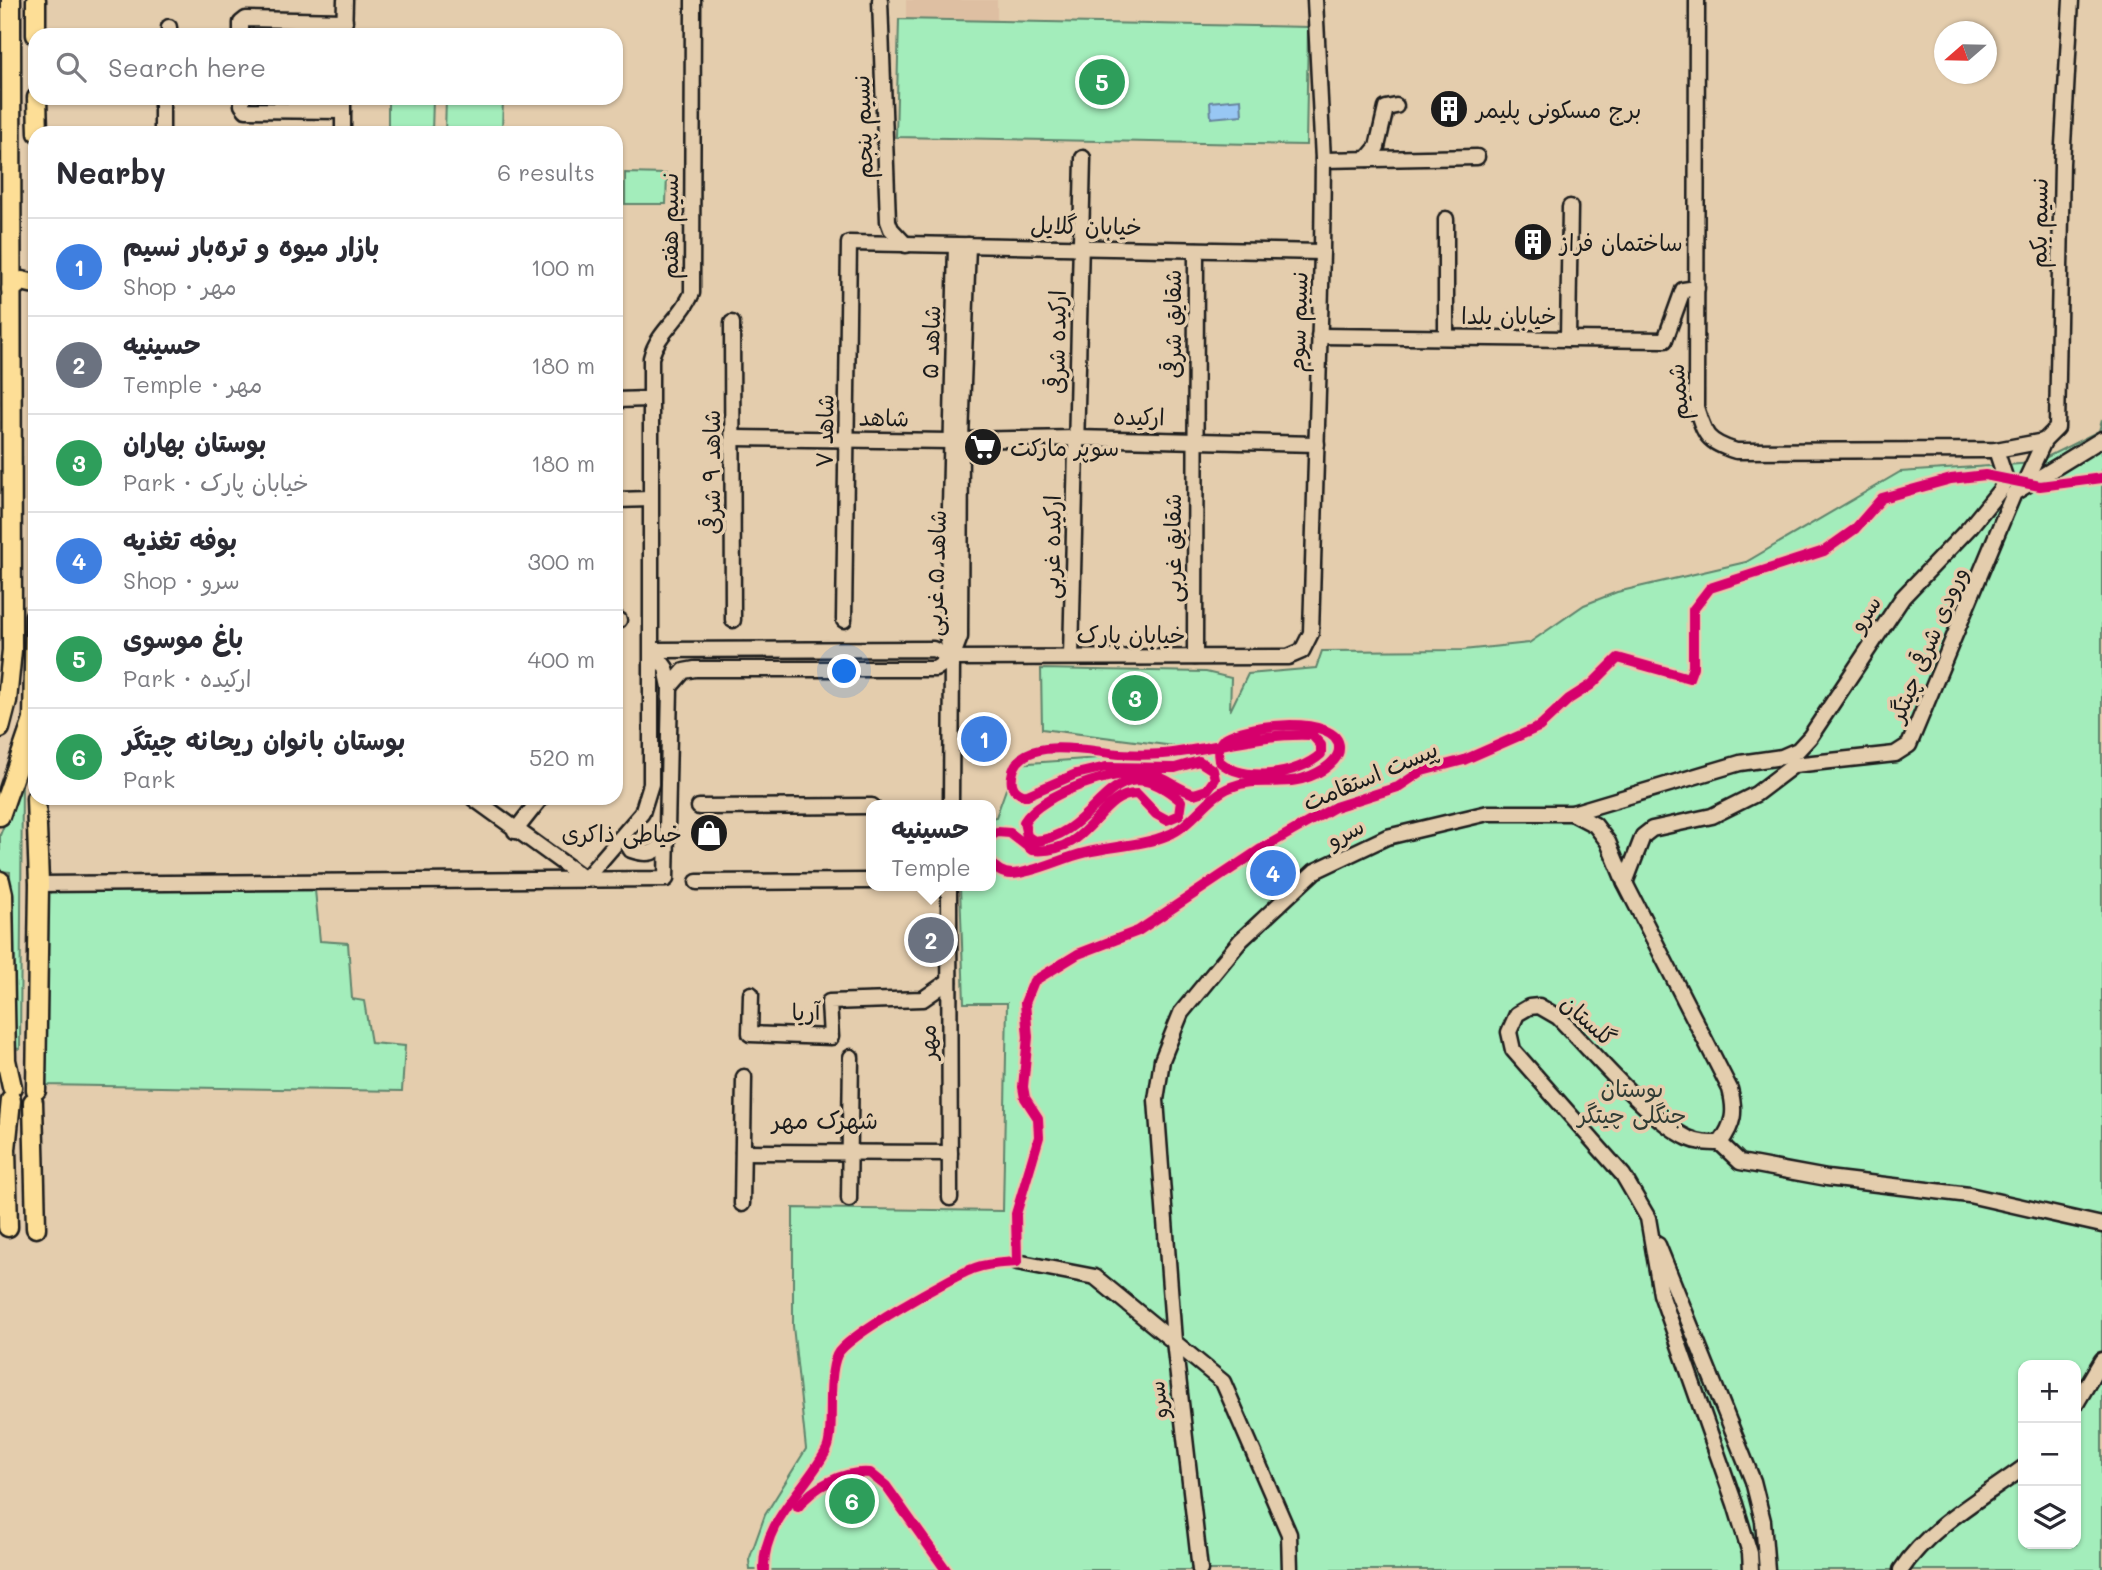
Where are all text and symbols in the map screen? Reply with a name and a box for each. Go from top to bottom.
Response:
north arrow [1934,21,1997,84]
search box [28,28,623,105]
icon: search [52,48,90,86]
text: Search here [108,50,266,84]
pin: 5 [1079,56,1125,108]
street label: نسیم پنجم [845,74,883,179]
building icon: برج مسکونی پلیمر [1428,88,1470,130]
place label: برج مسکونی پلیمر [1474,94,1641,126]
text: Nearby [56,152,166,192]
text: 6 results [497,157,595,187]
street label: نسیم هفتم [654,173,688,279]
street label: نسیم یکم [2022,178,2058,268]
street label: خیابان گلایل [1030,209,1142,241]
building icon: ساختمان فراز [1512,221,1554,263]
place label: ساختمان فراز [1558,227,1683,257]
text: بازار میوه و تره‌بار نسیم [123,229,379,263]
text: 1 [74,252,84,282]
text: 100 m [531,252,595,282]
street label: شقایق شرقی [1157,269,1187,379]
text: Shop · مهر [123,271,237,301]
street label: نسیم سوم [1280,271,1318,373]
street label: ارکیده شرقی [1040,290,1072,394]
street label: خیابان یلدا [1461,300,1557,330]
street label: شاهد ۵ [914,305,946,379]
text: حسینیه [123,327,201,361]
text: 2 [73,350,85,380]
text: 180 m [531,350,595,380]
street label: شمیم [1660,362,1698,421]
text: Temple · مهر [123,369,262,399]
street label: شاهد ۷ [808,394,840,468]
street label: ارکیده [1113,401,1165,431]
street label: شاهد [858,402,910,432]
street label: شاهد ۹ شرقی [696,410,726,534]
text: بوستان بهاران [123,425,266,459]
supermarket icon: سوپر مارکت [962,426,1004,468]
place label: سوپر مارکت [1010,432,1119,463]
text: 3 [72,448,86,478]
text: 180 m [531,448,595,478]
text: Park · خیابان پارک [123,467,309,497]
street label: شقایق غربی [1157,493,1188,603]
street label: ارکیده غربی [1035,495,1068,599]
street label: شاهد ۵ غربی [918,509,953,637]
text: بوفه تغذیه [123,523,237,557]
text: 4 [72,546,86,576]
text: 300 m [527,546,595,576]
street label: ورودی شرقی چیتگر [1880,562,1974,729]
text: Shop · سرو [123,565,240,595]
street label: سرو [1840,589,1888,639]
street label: خیابان پارک [1077,619,1185,650]
text: باغ موسوی [123,621,243,655]
text: 5 [72,644,86,674]
text: 400 m [527,644,595,674]
your location [827,654,861,688]
text: Park · ارکیده [123,663,252,693]
pin: 3 [1112,672,1158,724]
pin: 1 [961,713,1007,765]
text: بوستان بانوان ریحانه چیتگر [123,723,405,757]
street label: پیست استقامت [1298,733,1442,818]
text: 6 [72,742,86,772]
text: 520 m [529,742,595,772]
text: Park [123,764,175,794]
popup [866,800,996,891]
street label: سرو [1320,810,1369,855]
text: حسینیه [891,811,969,845]
shop icon: خیاطی ذاکری [688,812,730,854]
place label: خیاطی ذاکری [561,818,682,849]
pin: 4 [1250,847,1296,899]
text: Temple [891,852,971,882]
pin: 2 [908,914,954,966]
street label: گلستان [1555,987,1623,1053]
street label: آریا [791,995,822,1026]
street label: مهر [912,1024,942,1062]
park label: بوستان جنگلی چیتگر [1576,1073,1687,1130]
district label: شهرک مهر [770,1104,878,1135]
map controls [2018,1360,2081,1549]
button: + [2018,1360,2081,1423]
street label: سرو [1140,1379,1175,1422]
button: − [2018,1423,2081,1486]
pin: 6 [829,1475,875,1527]
button: layers [2018,1486,2081,1549]

